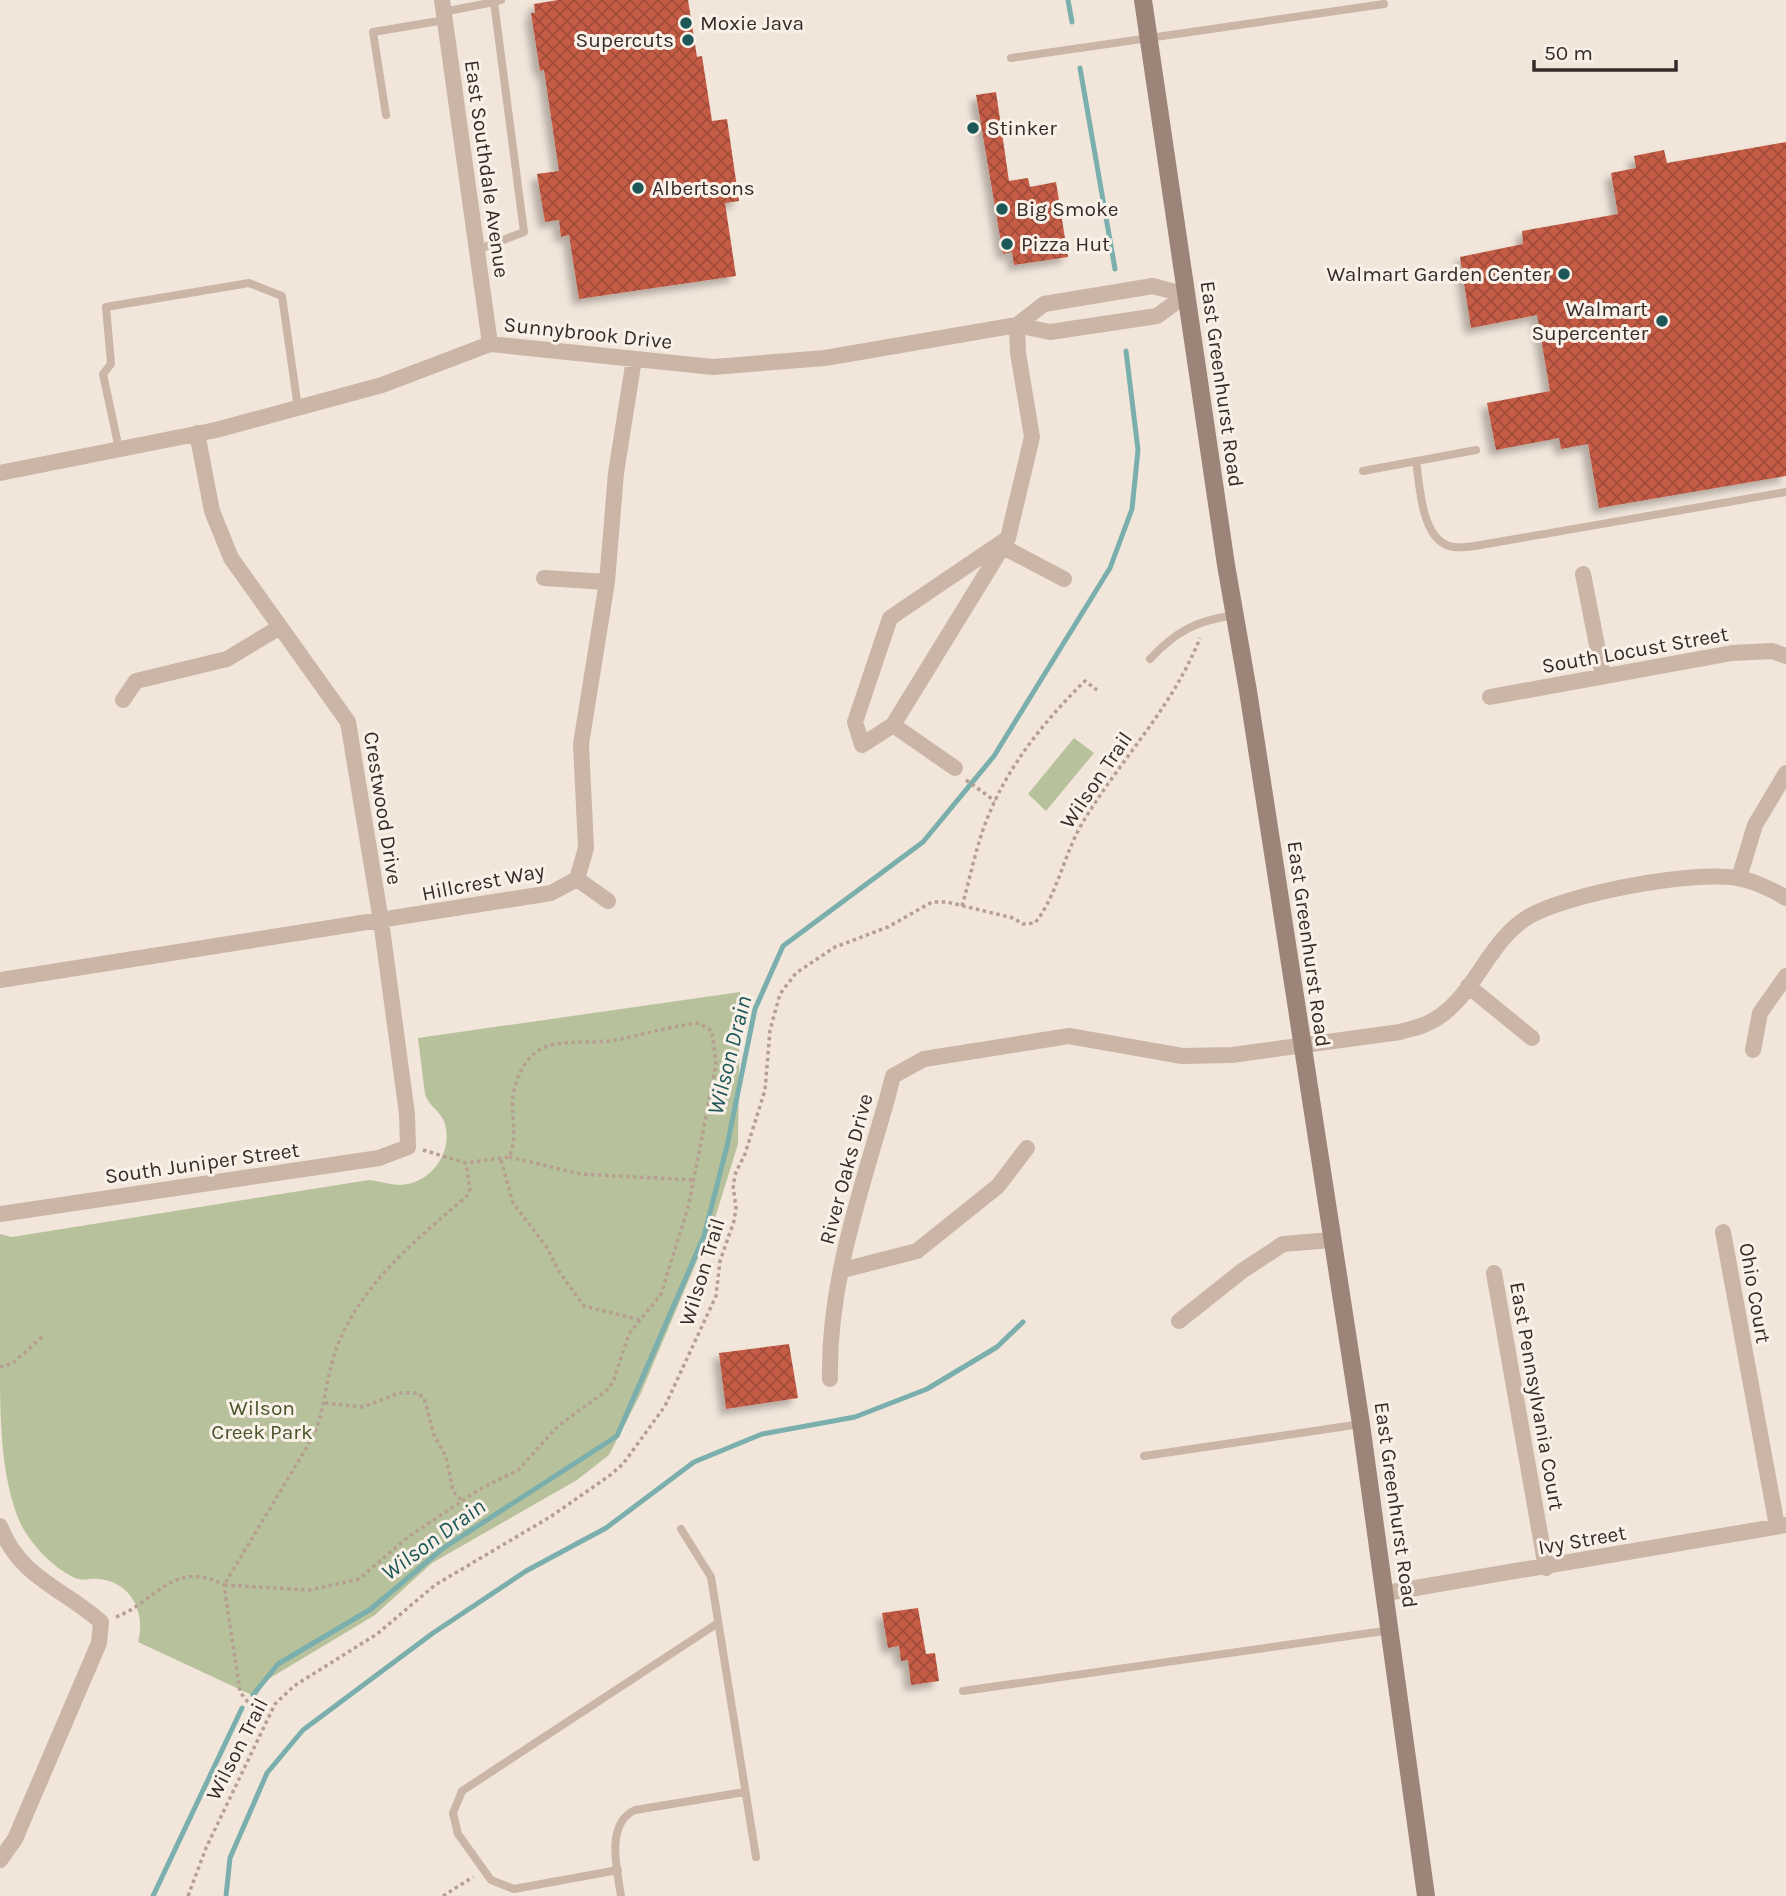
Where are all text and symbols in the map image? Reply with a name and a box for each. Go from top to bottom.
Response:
place label: Moxie Java [700,11,804,35]
marker: Moxie Java [678,15,694,31]
place label: Supercuts [575,28,674,52]
scale bar [1534,28,1676,72]
marker: Supercuts [680,32,696,48]
text: 50 m [1544,41,1593,65]
street label: East Southdale Avenue [460,59,514,279]
place label: Stinker [987,116,1057,140]
marker: Stinker [965,120,981,136]
place label: Albertsons [652,176,755,200]
marker: Albertsons [630,180,646,196]
place label: Big Smoke [1016,197,1119,221]
marker: Big Smoke [994,201,1010,217]
place label: Pizza Hut [1021,232,1110,256]
marker: Pizza Hut [999,236,1015,252]
place label: Walmart Garden Center [1327,262,1550,286]
marker: Walmart Garden Center [1556,266,1572,282]
street label: East Greenhurst Road [1196,279,1248,489]
place label: Walmart Supercenter [1531,297,1648,345]
street label: Sunnybrook Drive [503,312,673,354]
marker: Walmart Supercenter [1654,313,1670,329]
street label: South Locust Street [1540,622,1730,678]
street label: Wilson Trail [1055,727,1137,833]
street label: Crestwood Drive [359,730,407,886]
street label: East Greenhurst Road [1283,839,1335,1049]
street label: Hillcrest Way [420,858,547,906]
water label: Wilson Drain [702,993,757,1118]
street label: River Oaks Drive [814,1091,878,1247]
street label: South Juniper Street [103,1137,301,1189]
street label: Wilson Trail [674,1215,730,1329]
street label: Ohio Court [1734,1241,1776,1345]
street label: East Pennsylvania Court [1505,1280,1569,1512]
park label: Wilson Creek Park [211,1396,313,1444]
street label: East Greenhurst Road [1370,1400,1422,1610]
water label: Wilson Drain [376,1493,491,1586]
street label: Ivy Street [1536,1520,1628,1560]
street label: Wilson Trail [201,1694,273,1804]

